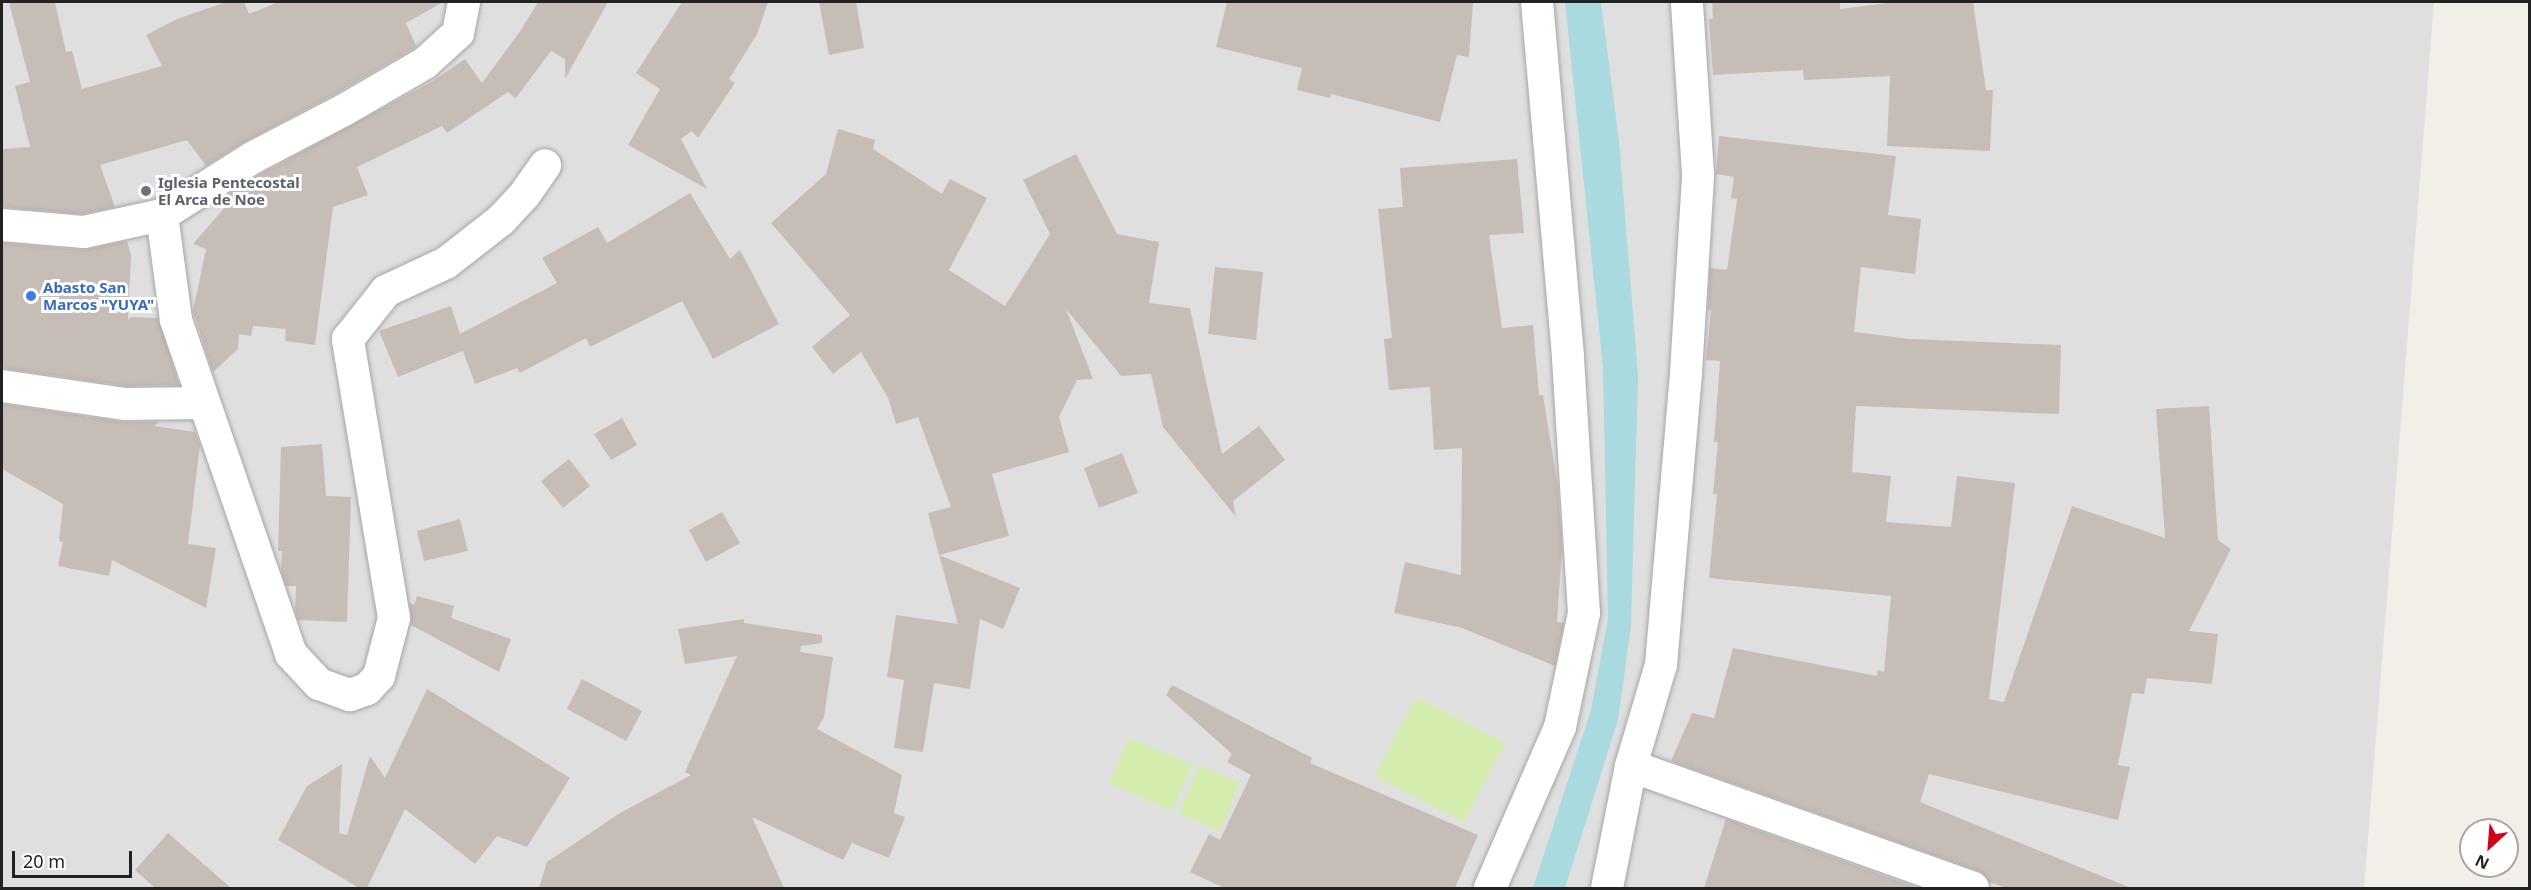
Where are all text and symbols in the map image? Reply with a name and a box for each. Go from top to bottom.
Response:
place label: Iglesia Pentecostal El Arca de Noe [158,173,300,208]
marker: Iglesia Pentecostal El Arca de Noe [139,184,153,198]
place label: Abasto San Marcos "YUYA" [43,278,154,313]
marker: Abasto San Marcos "YUYA" [24,289,38,303]
north arrow [2459,818,2519,878]
scale bar [15,839,135,877]
text: 20 m [23,849,65,873]
text: N [2471,850,2493,875]

